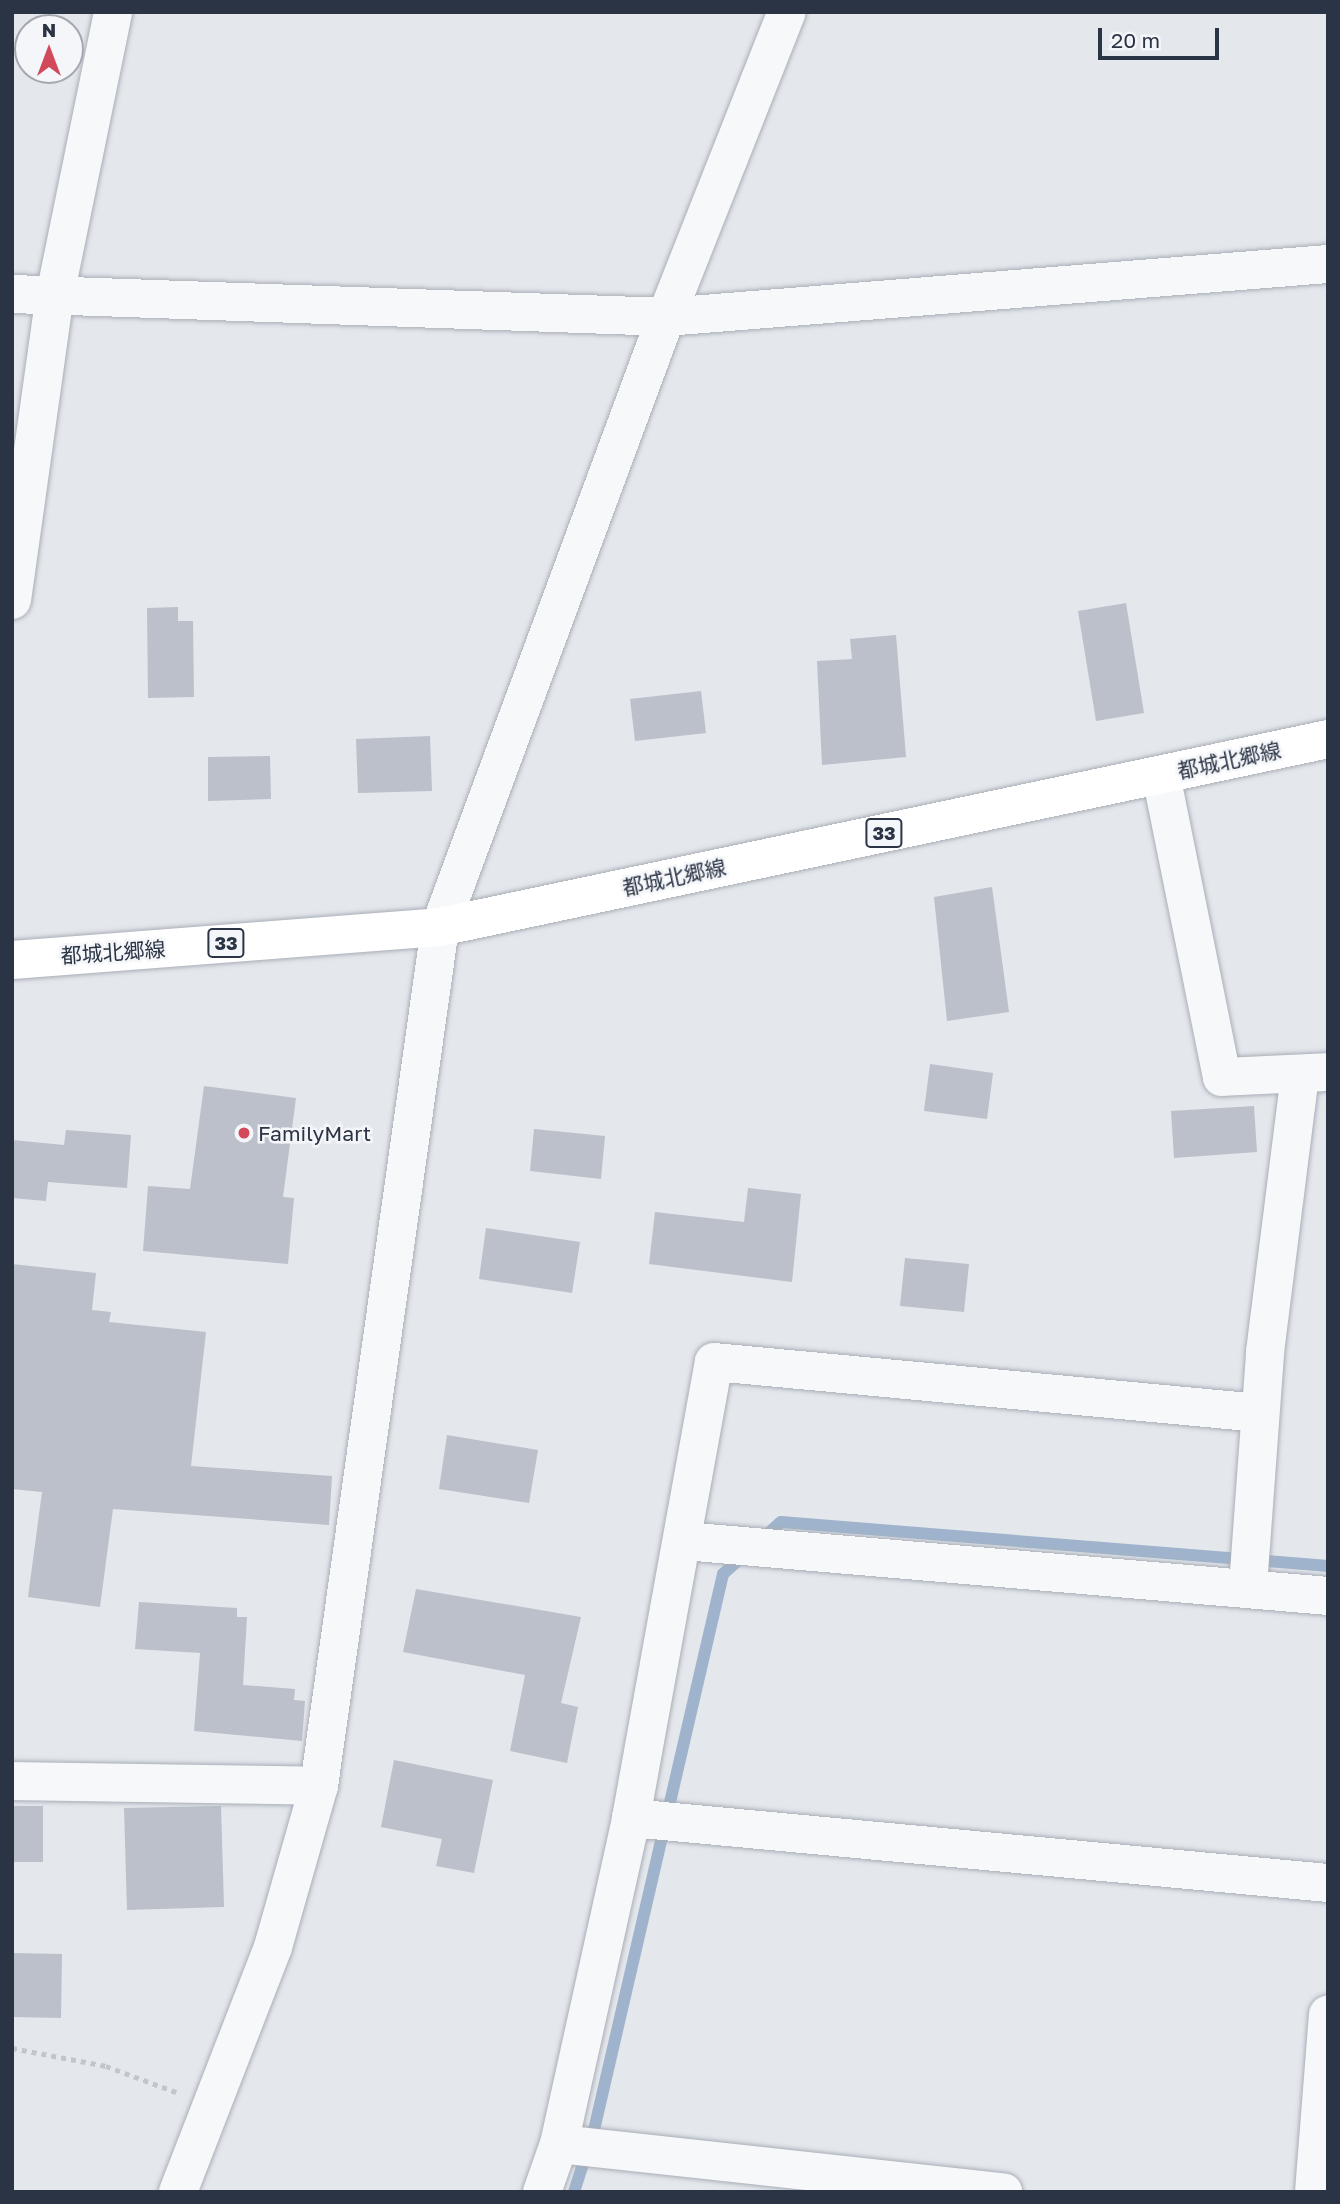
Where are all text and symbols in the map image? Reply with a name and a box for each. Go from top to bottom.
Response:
north arrow [14,14,84,84]
scale bar [1102,14,1223,58]
text: N [42,18,56,41]
text: 20 m [1111,27,1160,53]
street label: 都城北郷線 [1175,737,1283,783]
road number: 33 [865,818,903,848]
street label: 都城北郷線 [620,854,728,900]
road number: 33 [207,928,245,959]
street label: 都城北郷線 [60,936,166,968]
place label: FamilyMart [258,1120,371,1146]
marker: FamilyMart [236,1125,252,1141]

